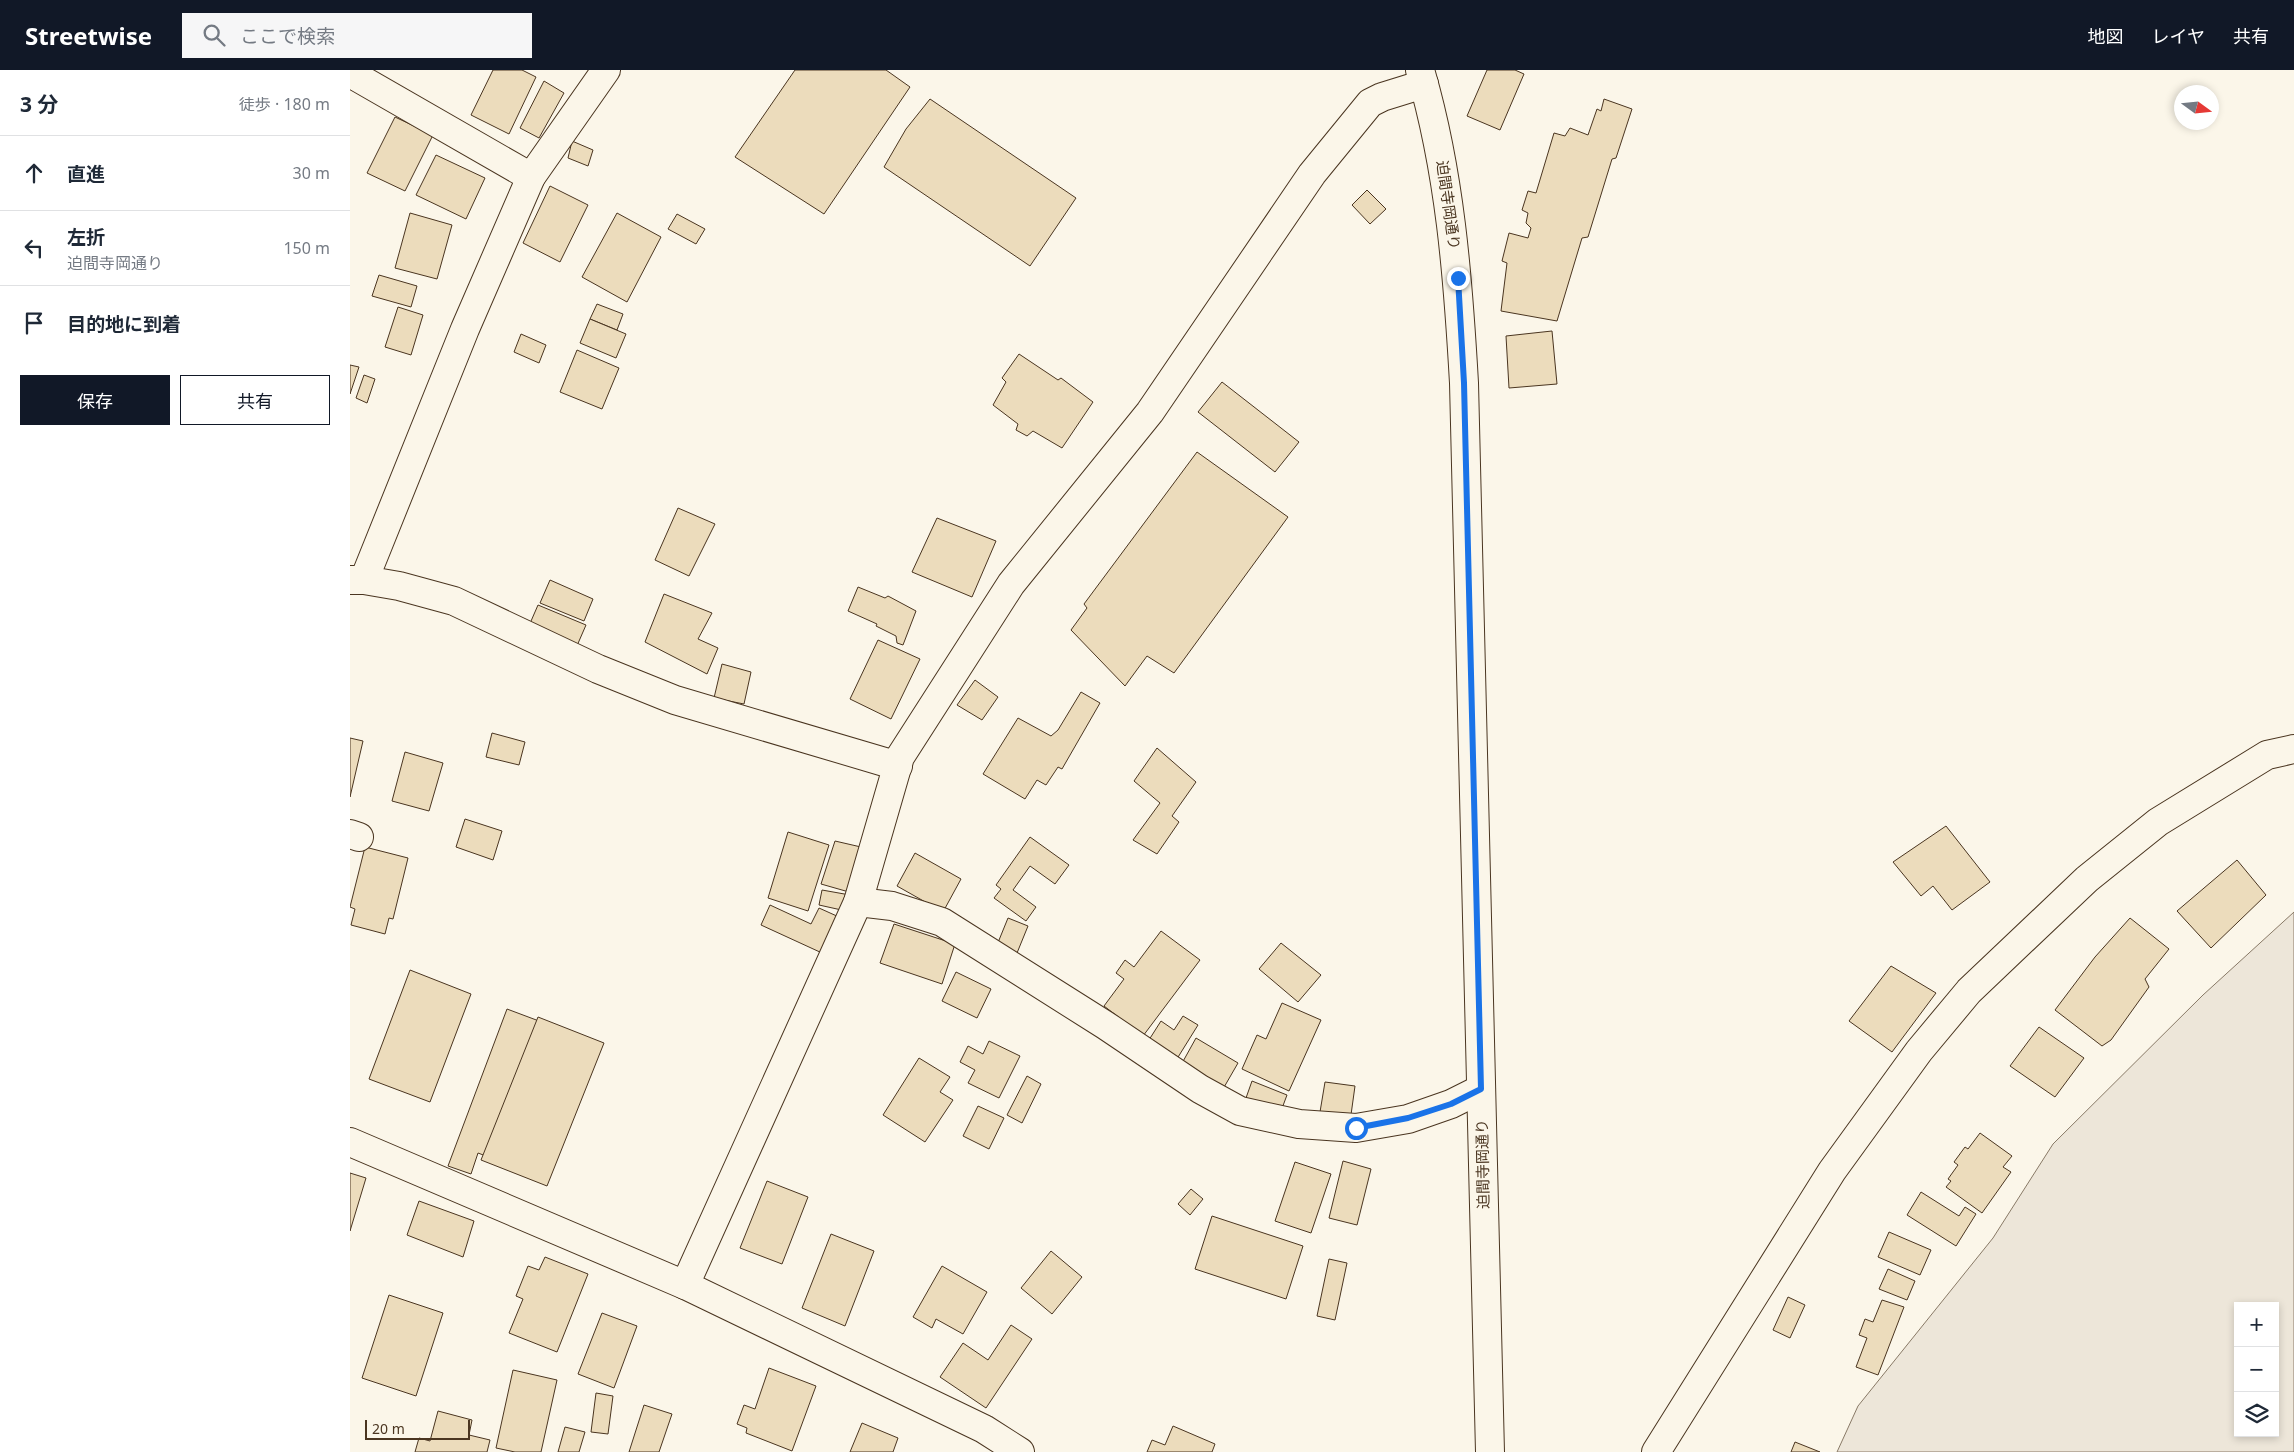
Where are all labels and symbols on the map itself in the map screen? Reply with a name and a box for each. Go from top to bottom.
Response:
north arrow [2174,85,2219,130]
street label: 迫間寺岡通り [1433,159,1465,251]
route end [1447,267,1470,290]
route start [1345,1117,1368,1140]
street label: 迫間寺岡通り [1471,1119,1493,1209]
scale bar [365,1417,470,1440]

